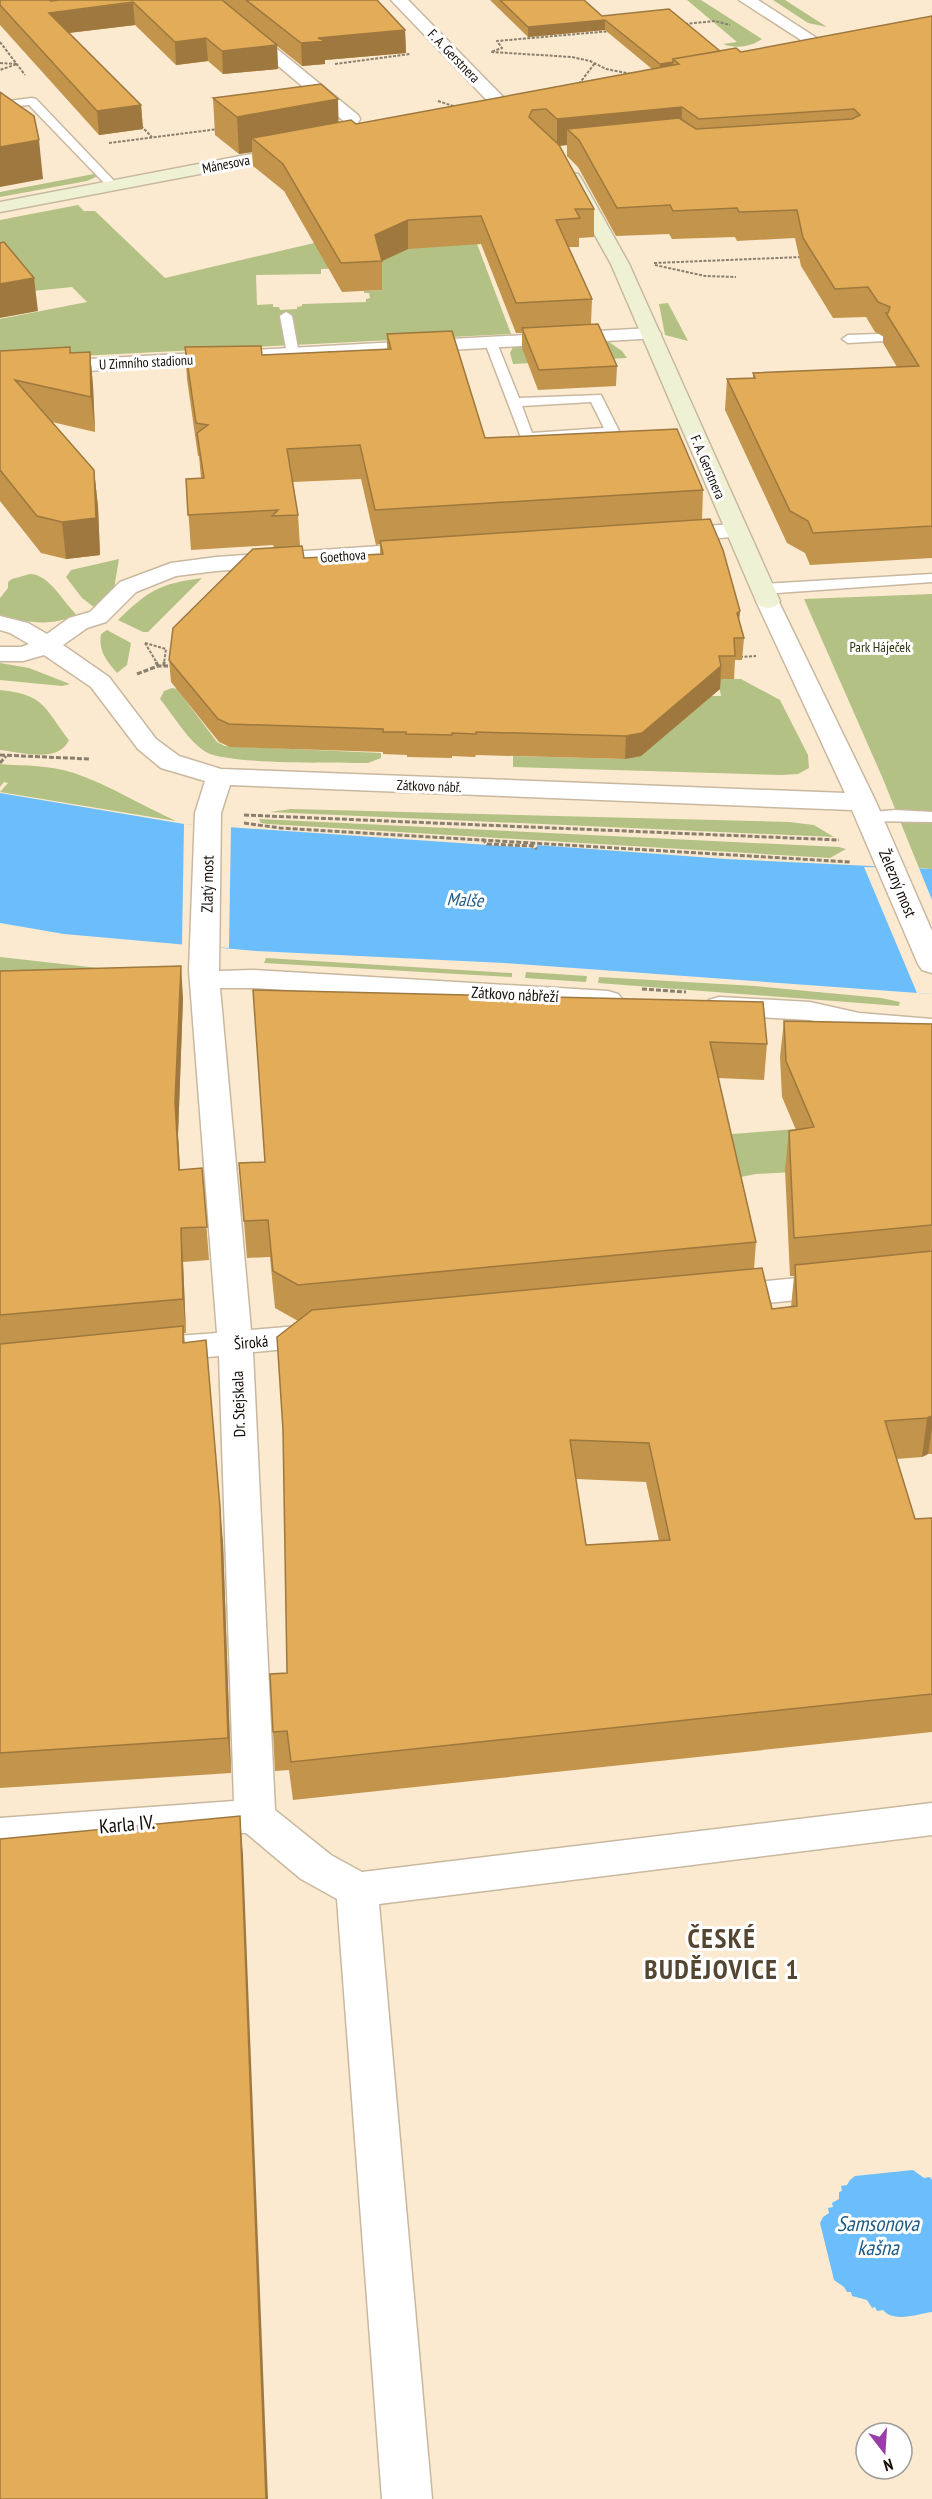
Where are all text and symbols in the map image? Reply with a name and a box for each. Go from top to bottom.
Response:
street label: F. A. Gerstnera [424,25,484,87]
street label: Mánesova [201,151,251,177]
street label: U Zimního stadionu [98,351,194,373]
street label: F. A. Gerstnera [686,432,730,502]
street label: Goethova [320,545,366,567]
park label: Park Háječek [849,638,911,656]
street label: Zátkovo nábř. [396,776,462,796]
street label: Železný most [875,846,922,921]
street label: Zlatý most [196,854,218,913]
water label: Malše [446,887,485,912]
street label: Zátkovo nábřeží [471,982,560,1006]
street label: Široká [233,1331,269,1353]
street label: Dr. Stejskala [227,1370,249,1438]
street label: Karla IV. [98,1809,156,1839]
district label: ČESKÉ BUDĚJOVICE 1 [644,1921,800,1986]
water label: Samsonova kašna [837,2210,921,2261]
north arrow [854,2421,914,2481]
text: N [881,2455,895,2476]

